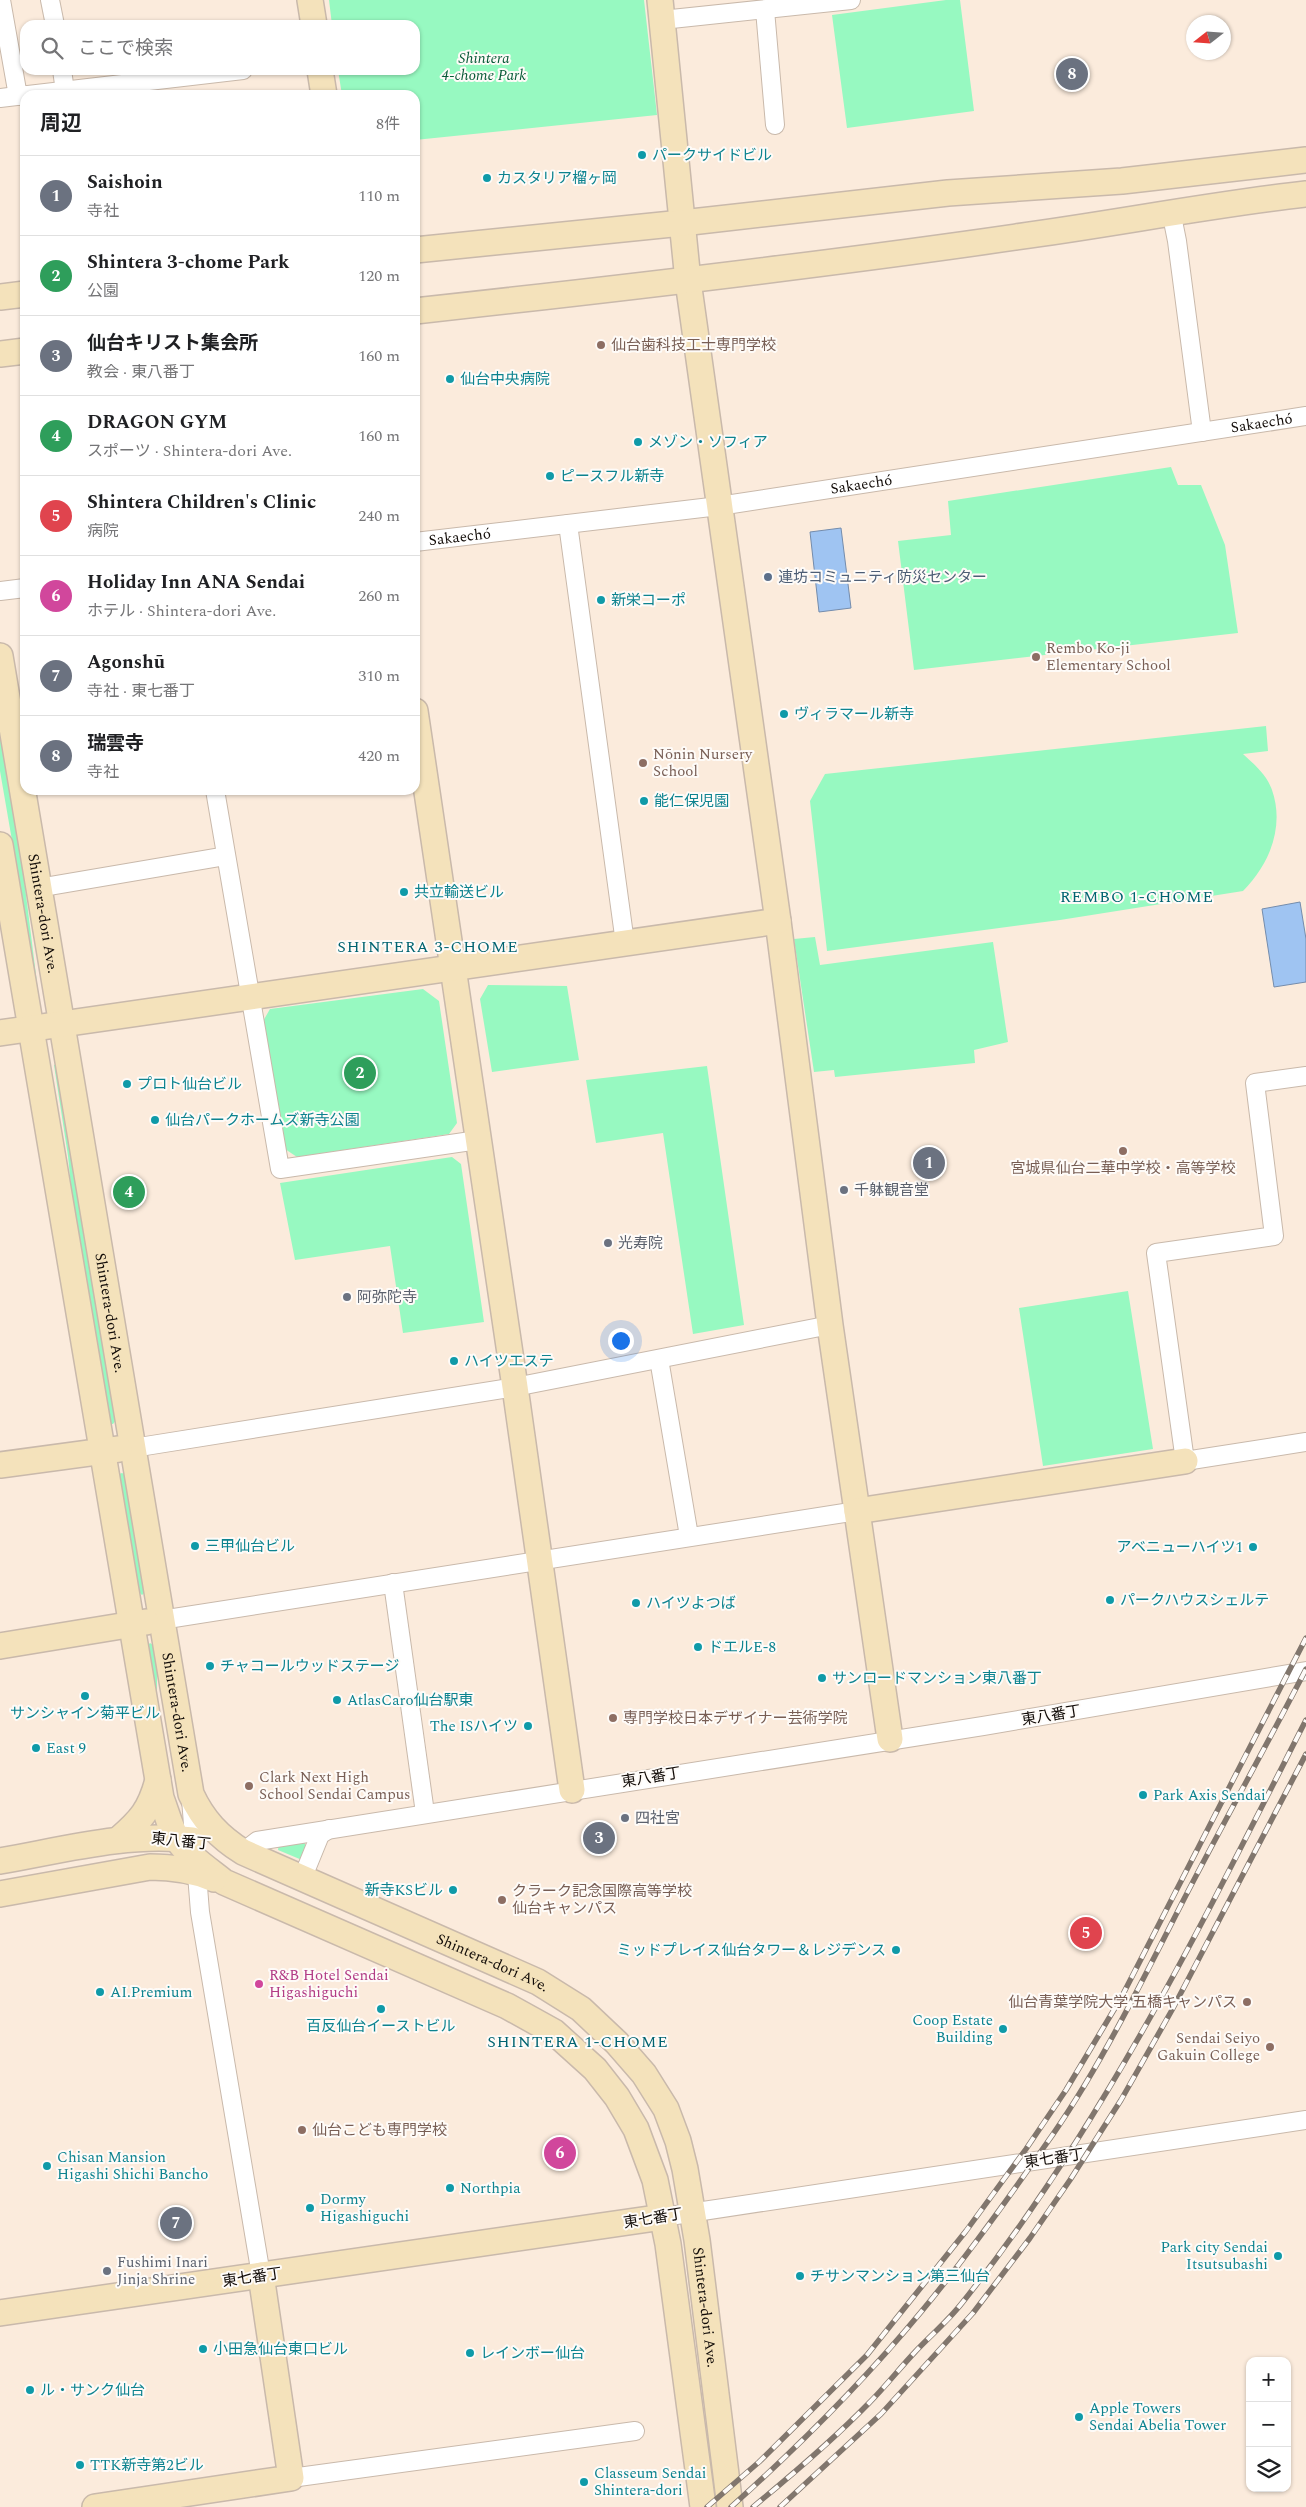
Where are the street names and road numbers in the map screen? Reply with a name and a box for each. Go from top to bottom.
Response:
street label: Sakaechó [1229,407,1294,439]
street label: Sakaechó [829,469,894,501]
street label: Sakaechó [427,522,492,552]
street label: Shintera-dori Ave. [21,852,64,975]
street label: Shintera-dori Ave. [88,1251,131,1375]
street label: Shintera-dori Ave. [155,1651,198,1774]
street label: 東八番丁 [1020,1699,1083,1732]
street label: 東八番丁 [620,1761,683,1794]
street label: 東八番丁 [150,1827,212,1856]
street label: Shintera-dori Ave. [433,1928,553,1998]
street label: 東七番丁 [1023,2143,1085,2174]
street label: 東七番丁 [622,2202,685,2235]
street label: Shintera-dori Ave. [686,2246,724,2369]
street label: 東七番丁 [221,2262,283,2293]

